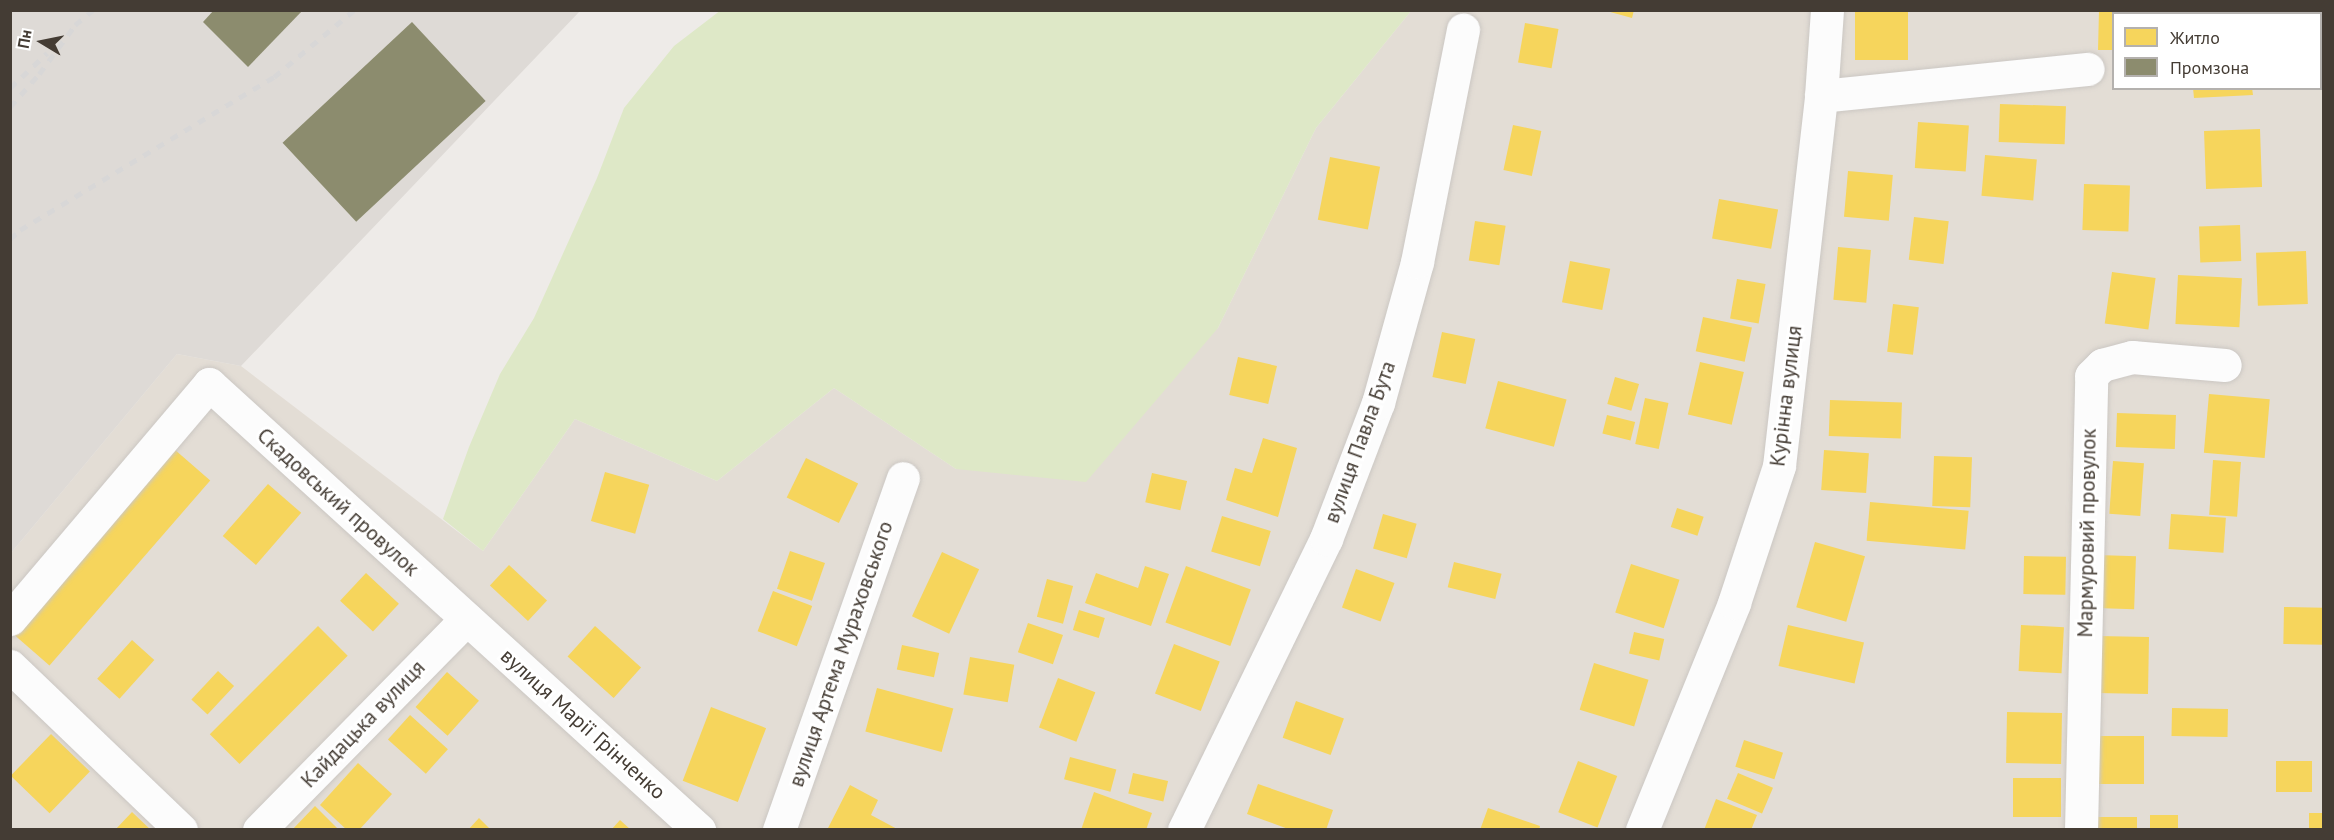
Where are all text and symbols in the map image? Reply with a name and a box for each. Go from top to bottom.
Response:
north arrow [12,12,72,72]
legend [2112,12,2322,90]
text: Житло [2170,26,2220,49]
text: Пн [13,28,36,50]
text: Промзона [2170,56,2249,79]
street label: Курінна вулиця [1765,324,1807,468]
street label: вулиця Павла Бута [1319,358,1401,526]
street label: Скадовський провулок [252,423,424,581]
street label: Мармуровий провулок [2073,428,2101,638]
street label: вулиця Артема Мураховського [784,518,898,790]
street label: вулиця Марії Грінченко [495,643,671,805]
street label: Кайдацька вулиця [296,655,430,793]

